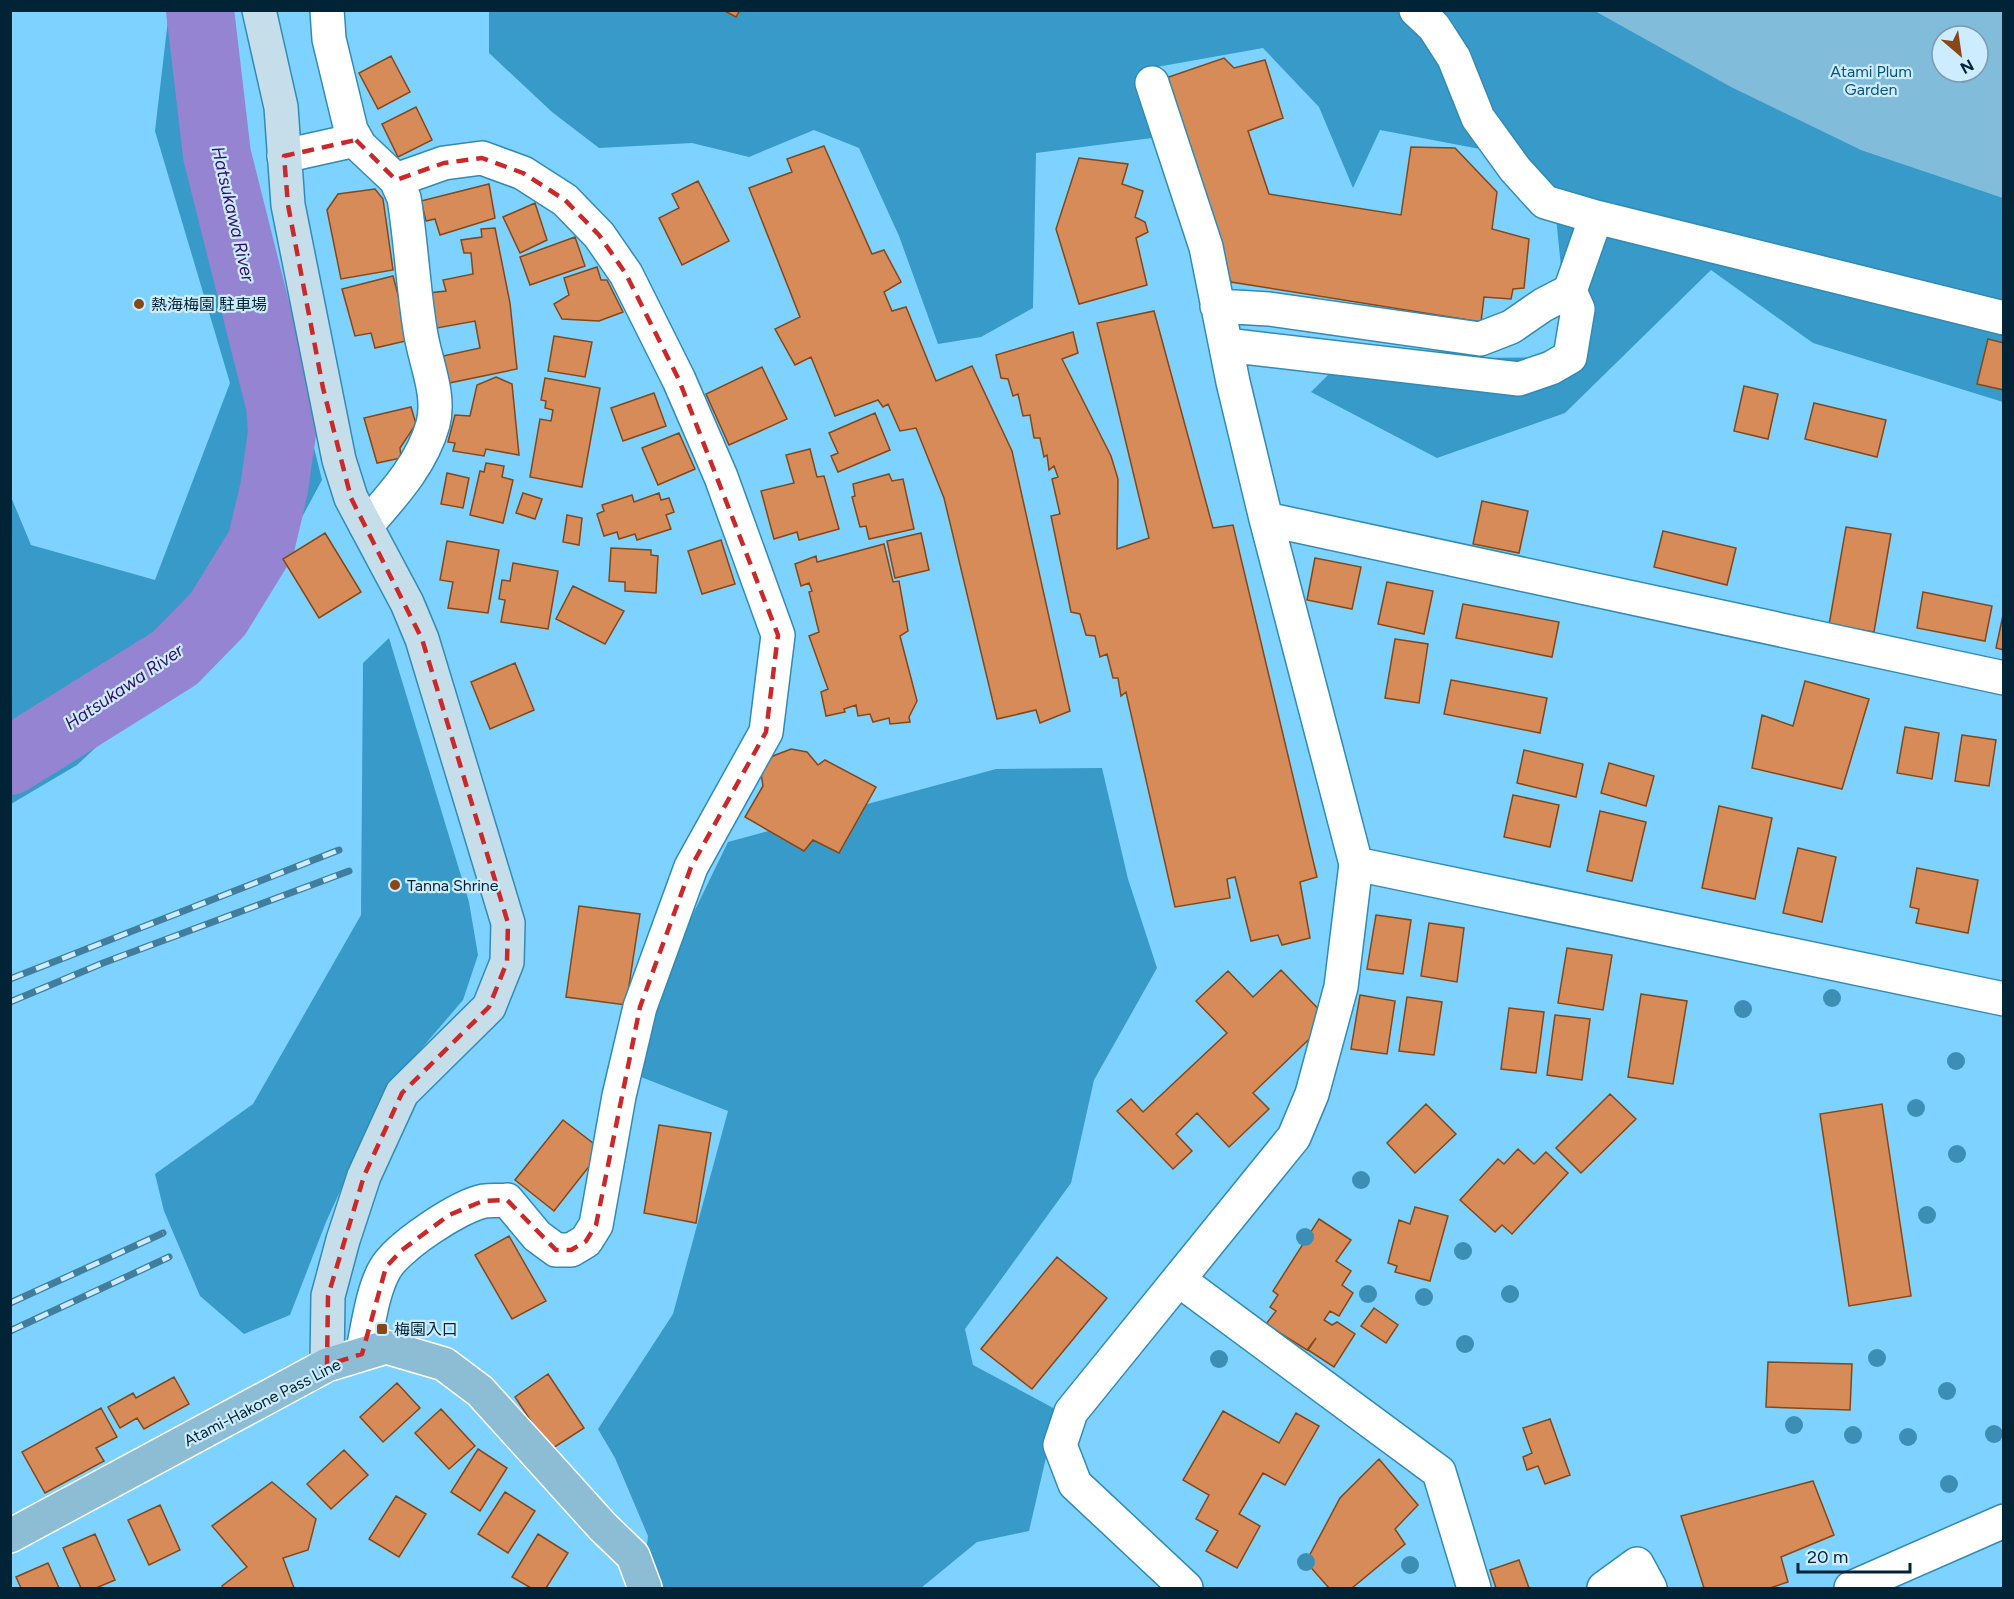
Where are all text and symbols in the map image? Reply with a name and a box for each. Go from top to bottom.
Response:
north arrow [1930,24,1990,84]
text: N [1957,55,1977,78]
park label: Atami Plum Garden [1830,62,1912,99]
water label: Hatsukawa River [207,144,259,285]
place label: 熱海梅園 駐車場 [151,295,267,314]
marker: 熱海梅園 駐車場 [132,297,146,311]
water label: Hatsukawa River [61,639,188,735]
place label: Tanna Shrine [407,876,499,895]
marker: Tanna Shrine [388,878,402,892]
place label: 梅園入口 [394,1320,458,1339]
marker: 梅園入口 [375,1322,389,1336]
street label: Atami-Hakone Pass Line [181,1354,344,1450]
scale bar [1798,1536,1910,1574]
text: 20 m [1807,1546,1848,1568]

